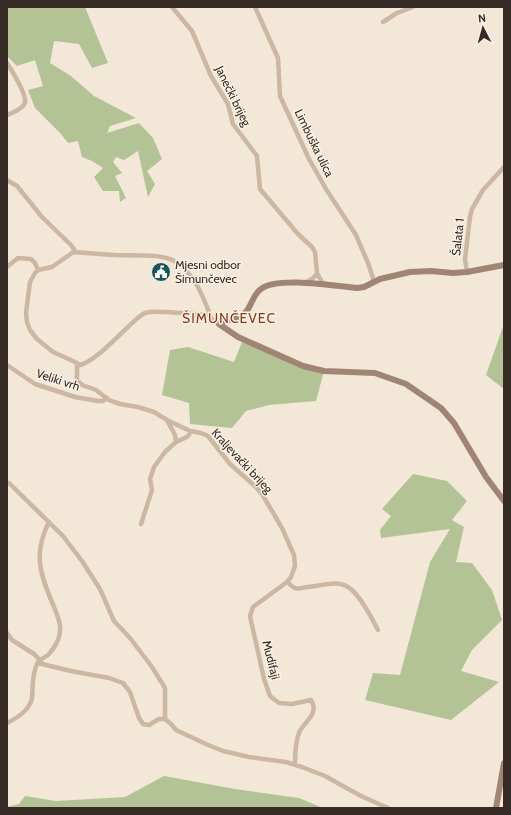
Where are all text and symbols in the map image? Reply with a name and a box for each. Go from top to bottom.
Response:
north arrow [463,8,503,48]
text: N [477,11,487,25]
street label: Janečki brijeg [212,62,255,129]
street label: Limbuška ulica [292,106,337,179]
street label: Šalata 1 [448,217,467,256]
place label: Mjesni odbor Šimunčevec [175,257,241,286]
public building icon: Mjesni odbor Šimunčevec [150,261,172,283]
district label: ŠIMUNČEVEC [182,309,276,327]
street label: Veliki vrh [34,365,82,394]
street label: Kraljevački brijeg [209,425,277,497]
street label: Mudifaji [259,639,284,681]

